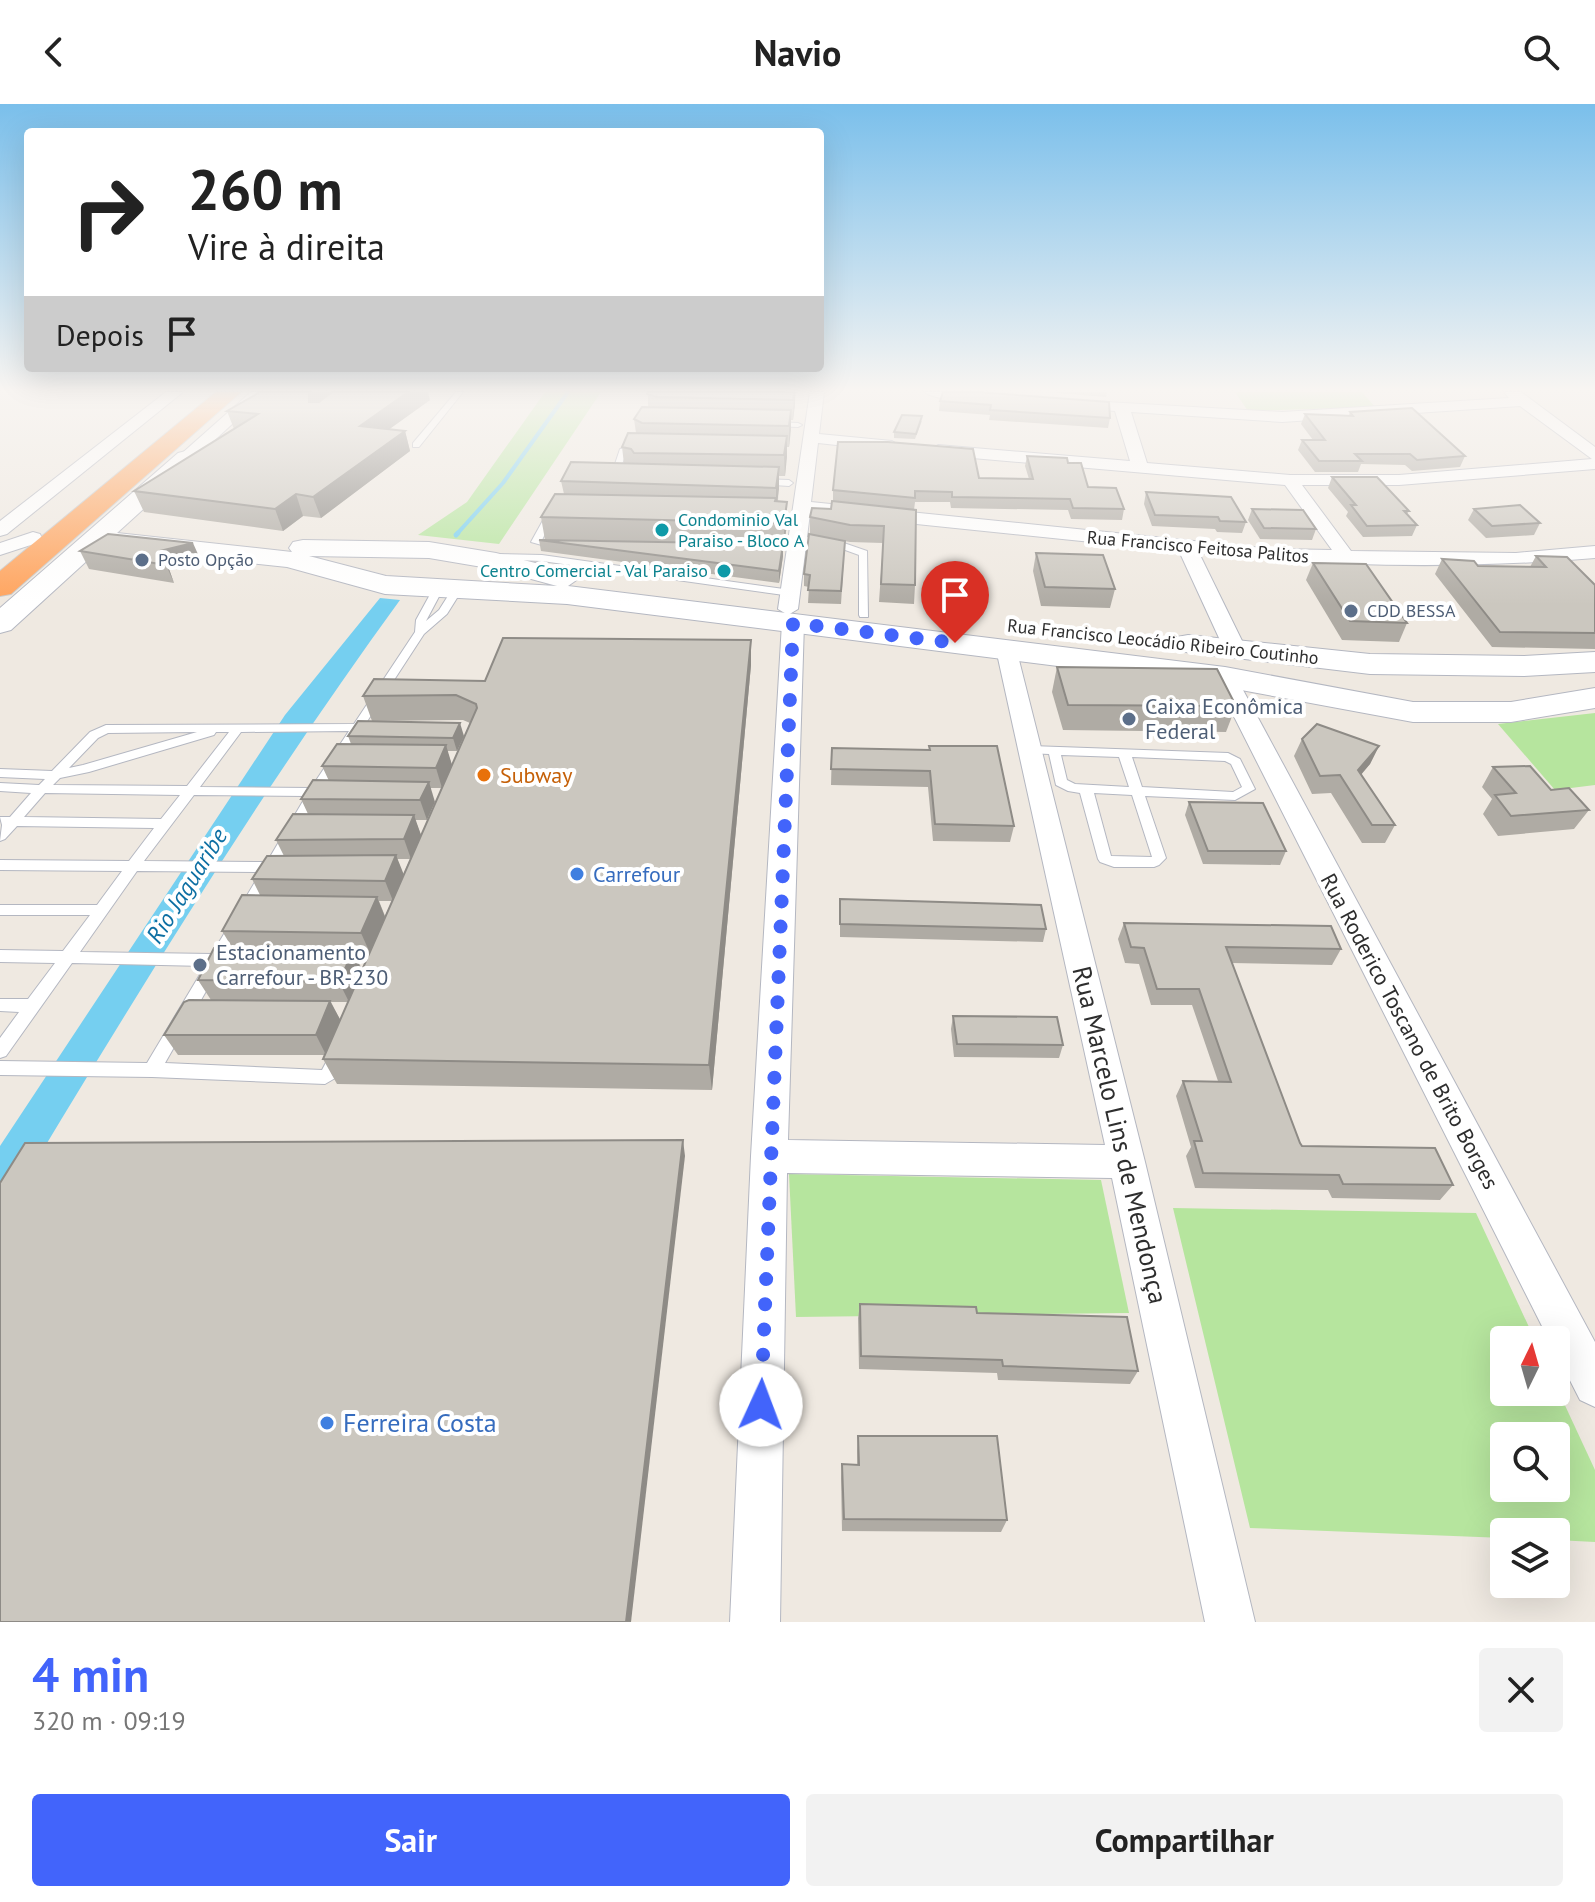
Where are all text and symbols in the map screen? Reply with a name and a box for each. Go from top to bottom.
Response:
text: Navio [754,29,841,76]
icon: back [32,30,76,74]
icon: search [1519,30,1563,74]
text: 260 m [188,153,343,225]
icon: right [56,160,160,264]
text: Vire à direita [188,223,385,270]
icon: arrive [160,312,204,356]
text: Depois [56,315,144,354]
place label: Condominio Val Paraiso - Bloco A [678,508,805,552]
marker: Condominio Val Paraiso - Bloco A [653,521,671,539]
street label: Rua Francisco Feitosa Palitos [1086,525,1310,568]
place label: Posto Opção [158,548,254,571]
marker: Posto Opção [133,551,151,569]
place label: Centro Comercial - Val Paraiso [480,559,708,582]
pin [921,561,989,643]
marker: Centro Comercial - Val Paraiso [715,562,733,580]
icon: arrive [933,573,977,617]
place label: CDD BESSA [1367,599,1456,622]
marker: CDD BESSA [1342,602,1360,620]
street label: Rua Francisco Leocádio Ribeiro Coutinho [1006,614,1320,669]
place label: Caixa Econômica Federal [1145,692,1304,745]
marker: Caixa Econômica Federal [1120,710,1138,728]
place label: Subway [500,761,573,789]
marker: Subway [475,766,493,784]
water label: Rio Jaguaribe [139,822,234,949]
place label: Carrefour [593,860,681,888]
marker: Carrefour [568,865,586,883]
street label: Rua Roderico Toscano de Brito Borges [1315,868,1505,1194]
place label: Estacionamento Carrefour - BR-230 [216,938,388,991]
marker: Estacionamento Carrefour - BR-230 [191,956,209,974]
street label: Rua Marcelo Lins de Mendonça [1066,963,1175,1307]
north arrow [1490,1326,1570,1406]
map controls [1490,1326,1570,1598]
position arrow [719,1363,803,1447]
place label: Ferreira Costa [343,1406,497,1439]
marker: Ferreira Costa [318,1414,336,1432]
button: search [1490,1422,1570,1502]
button: layers [1490,1518,1570,1598]
text: 4 min [32,1643,149,1705]
button: close [1479,1648,1563,1732]
text: 320 m · 09:19 [32,1704,186,1737]
button: Sair [32,1794,790,1886]
button: Compartilhar [806,1794,1563,1886]

